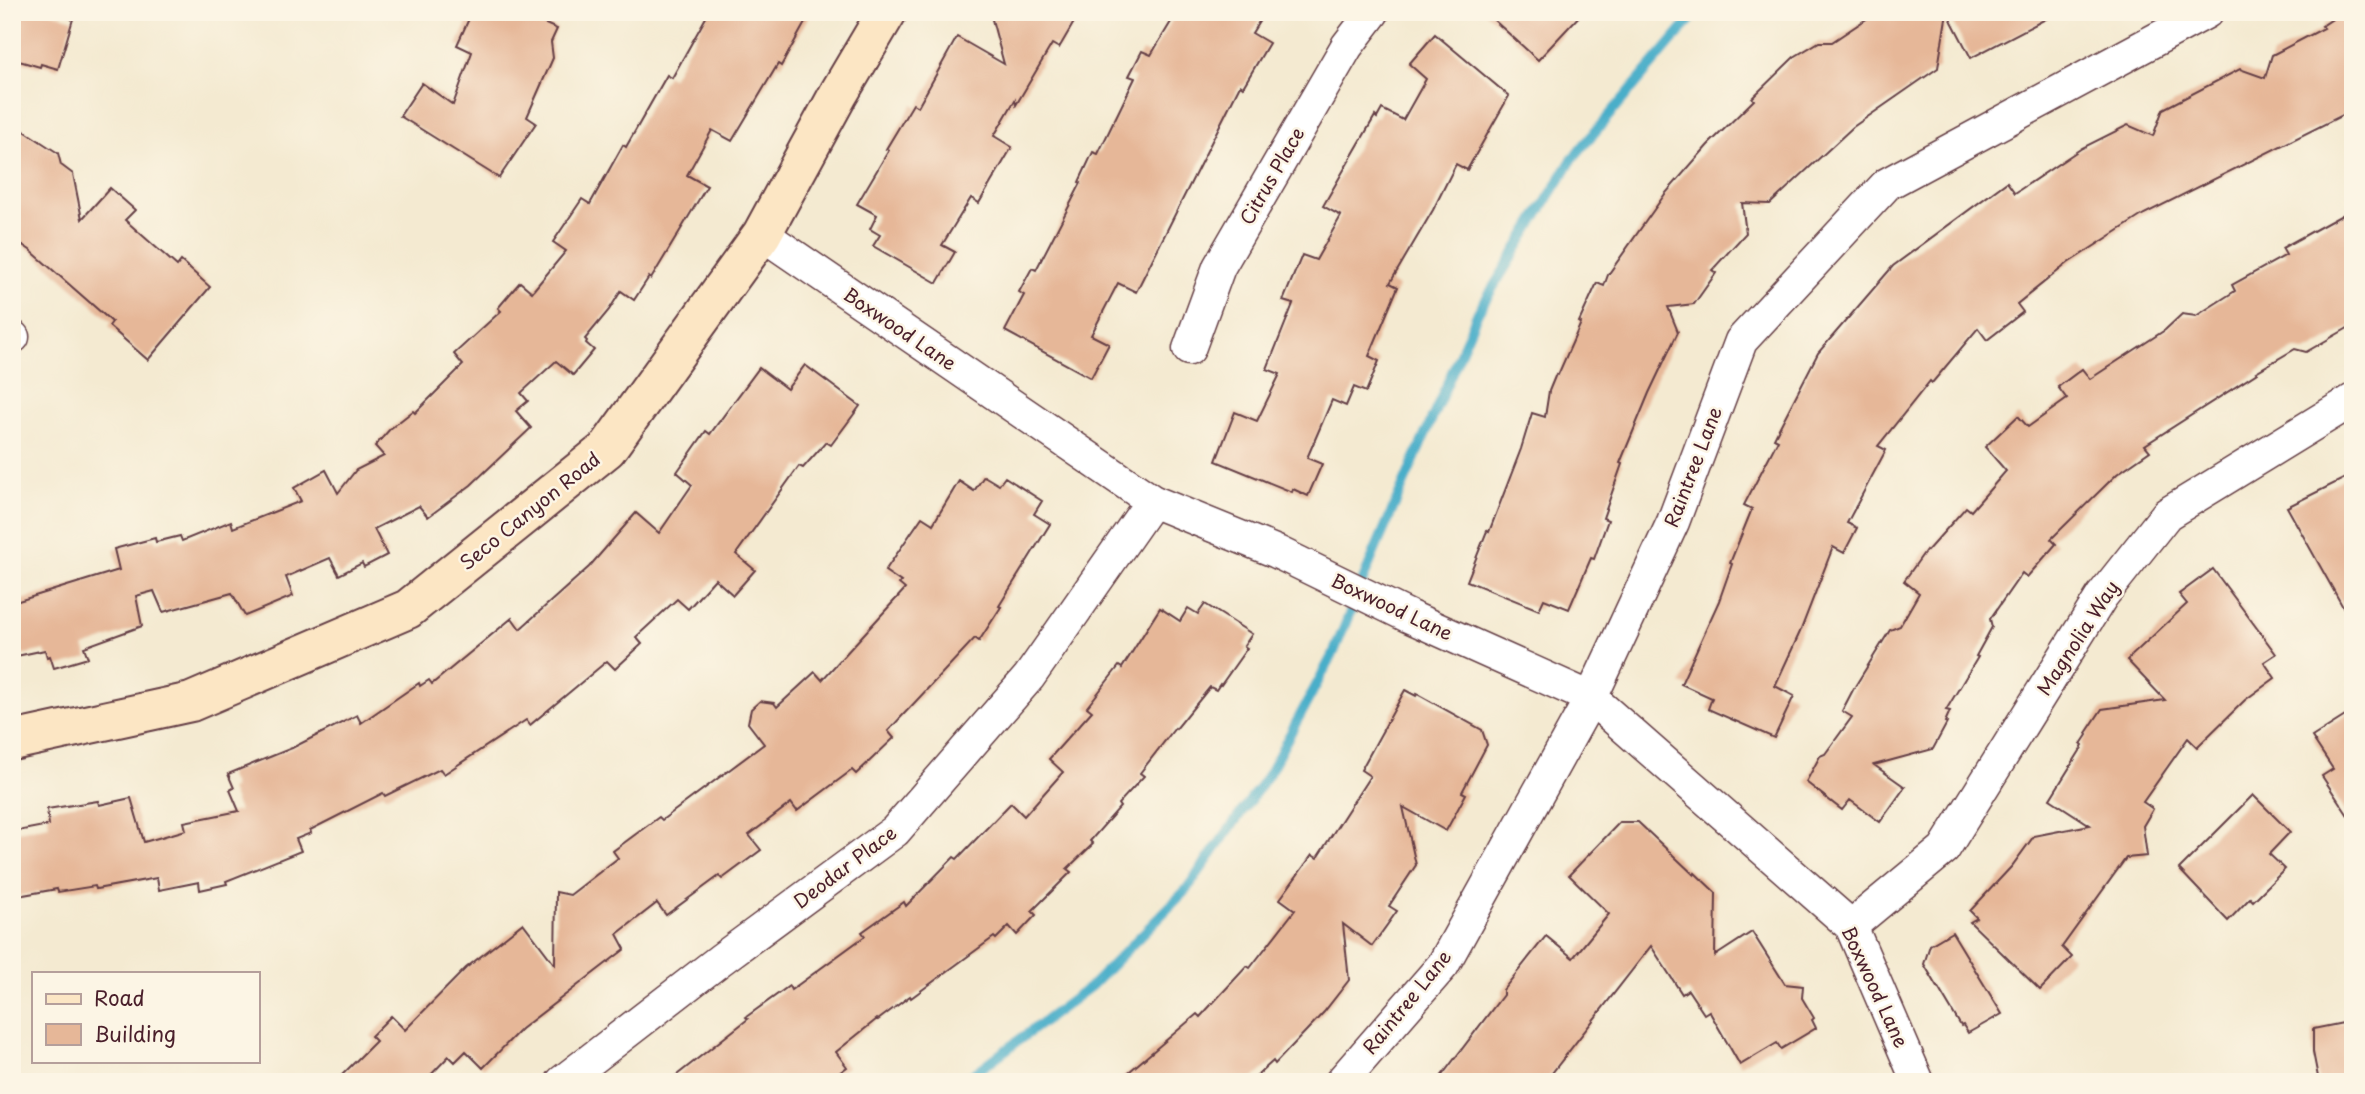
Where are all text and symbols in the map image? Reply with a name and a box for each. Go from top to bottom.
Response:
street label: Citrus Place [1232,121,1310,230]
street label: Boxwood Lane [838,280,963,376]
street label: Raintree Lane [1656,402,1728,531]
street label: Seco Canyon Road [453,445,606,576]
street label: Boxwood Lane [1327,566,1458,647]
street label: Magnolia Way [2029,574,2125,701]
street label: Deodar Place [787,818,902,914]
street label: Boxwood Lane [1835,921,1916,1052]
street label: Raintree Lane [1355,943,1457,1060]
legend [32,972,259,1062]
text: Road [94,981,145,1013]
text: Building [94,1017,176,1049]

